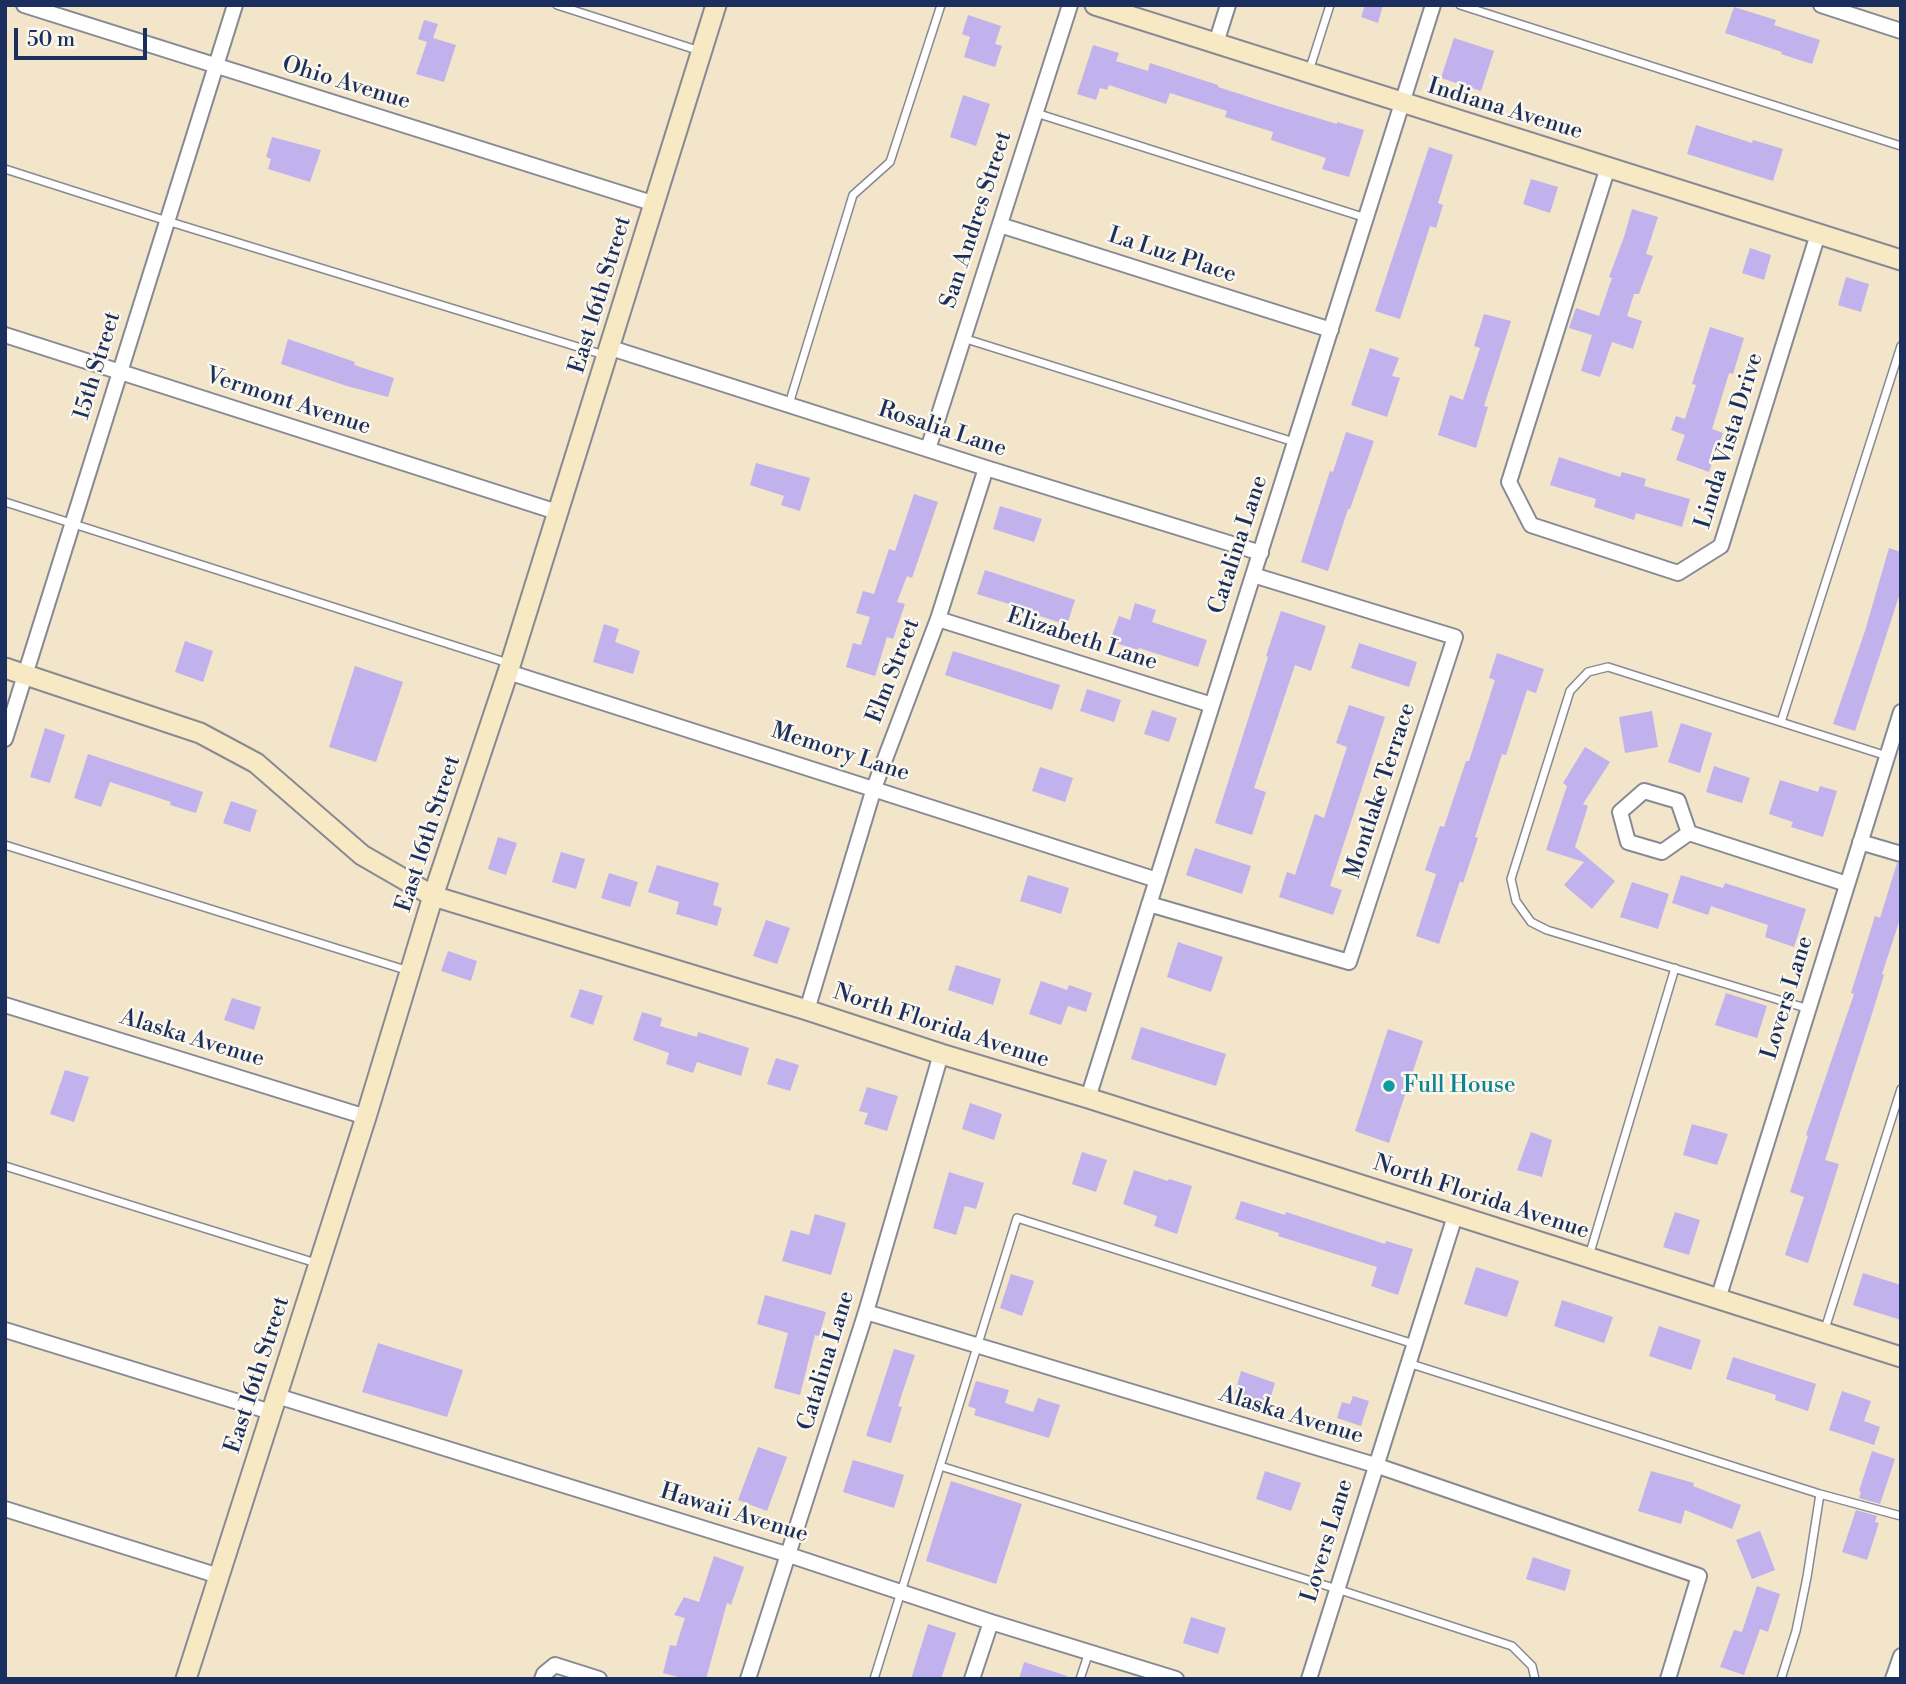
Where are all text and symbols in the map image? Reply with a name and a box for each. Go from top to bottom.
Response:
scale bar [18,14,150,58]
text: 50 m [27,27,75,53]
street label: Ohio Avenue [278,51,414,117]
street label: Indiana Avenue [1424,73,1586,147]
street label: San Andres Street [935,128,1019,312]
street label: East 16th Street [564,213,638,377]
street label: La Luz Place [1104,222,1240,290]
street label: 15th Street [68,308,128,424]
street label: Linda Vista Drive [1690,350,1770,532]
street label: Vermont Avenue [202,362,374,442]
street label: Rosalia Lane [874,396,1010,464]
street label: Catalina Lane [1204,472,1274,618]
street label: Elizabeth Lane [1003,603,1161,677]
street label: Elm Street [861,615,927,727]
street label: Montlake Terrace [1340,700,1422,882]
street label: Memory Lane [767,718,913,788]
street label: East 16th Street [391,752,467,916]
street label: Lovers Lane [1756,933,1820,1063]
street label: North Florida Avenue [830,979,1052,1075]
street label: Alaska Avenue [117,1004,267,1074]
place label: Full House [1403,1072,1516,1100]
marker: Full House [1381,1078,1397,1094]
street label: North Florida Avenue [1370,1150,1592,1246]
street label: Catalina Lane [793,1288,861,1434]
street label: East 16th Street [220,1293,296,1457]
street label: Alaska Avenue [1216,1381,1366,1451]
street label: Lovers Lane [1296,1476,1360,1606]
street label: Hawaii Avenue [657,1478,811,1550]

